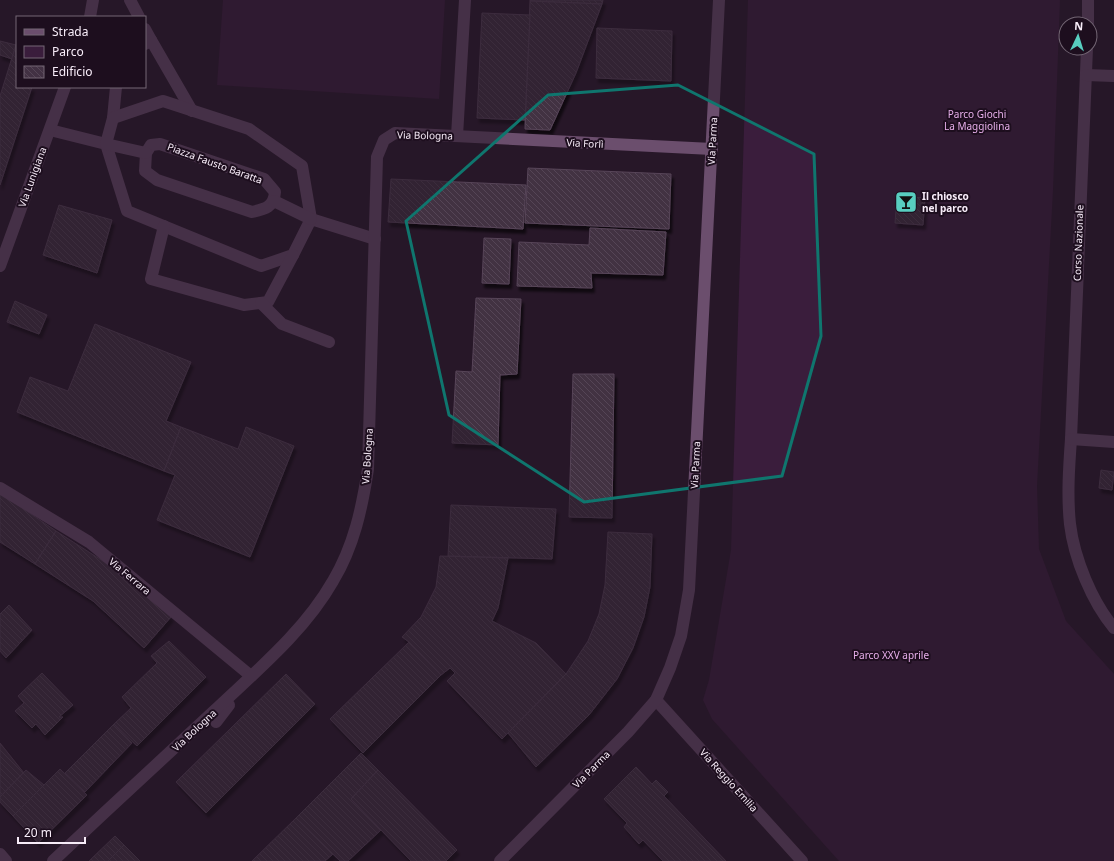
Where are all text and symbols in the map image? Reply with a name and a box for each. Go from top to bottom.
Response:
legend [16,16,146,88]
north arrow [1058,16,1098,56]
text: N [1074,18,1084,33]
text: Strada [52,23,88,40]
text: Parco [52,43,84,60]
text: Edificio [52,63,93,80]
park label: Parco Giochi La Maggiolina [944,107,1010,133]
street label: Via Parma [704,117,720,165]
street label: Via Bologna [397,128,453,142]
street label: Via Forlì [566,135,604,151]
street label: Piazza Fausto Baratta [165,139,265,187]
street label: Via Lunigiana [15,145,49,209]
bar icon: Il chiosco nel parco [893,189,919,215]
place label: Il chiosco nel parco [922,189,969,215]
street label: Corso Nazionale [1070,204,1086,281]
street label: Via Bologna [358,428,376,484]
street label: Via Parma [687,441,703,489]
street label: Via Ferrara [106,554,154,598]
park label: Parco XXV aprile [853,648,929,662]
street label: Via Bologna [169,706,219,754]
street label: Via Reggio Emilia [697,745,761,815]
street label: Via Parma [569,747,613,791]
scale bar [18,819,85,845]
text: 20 m [24,824,52,841]

